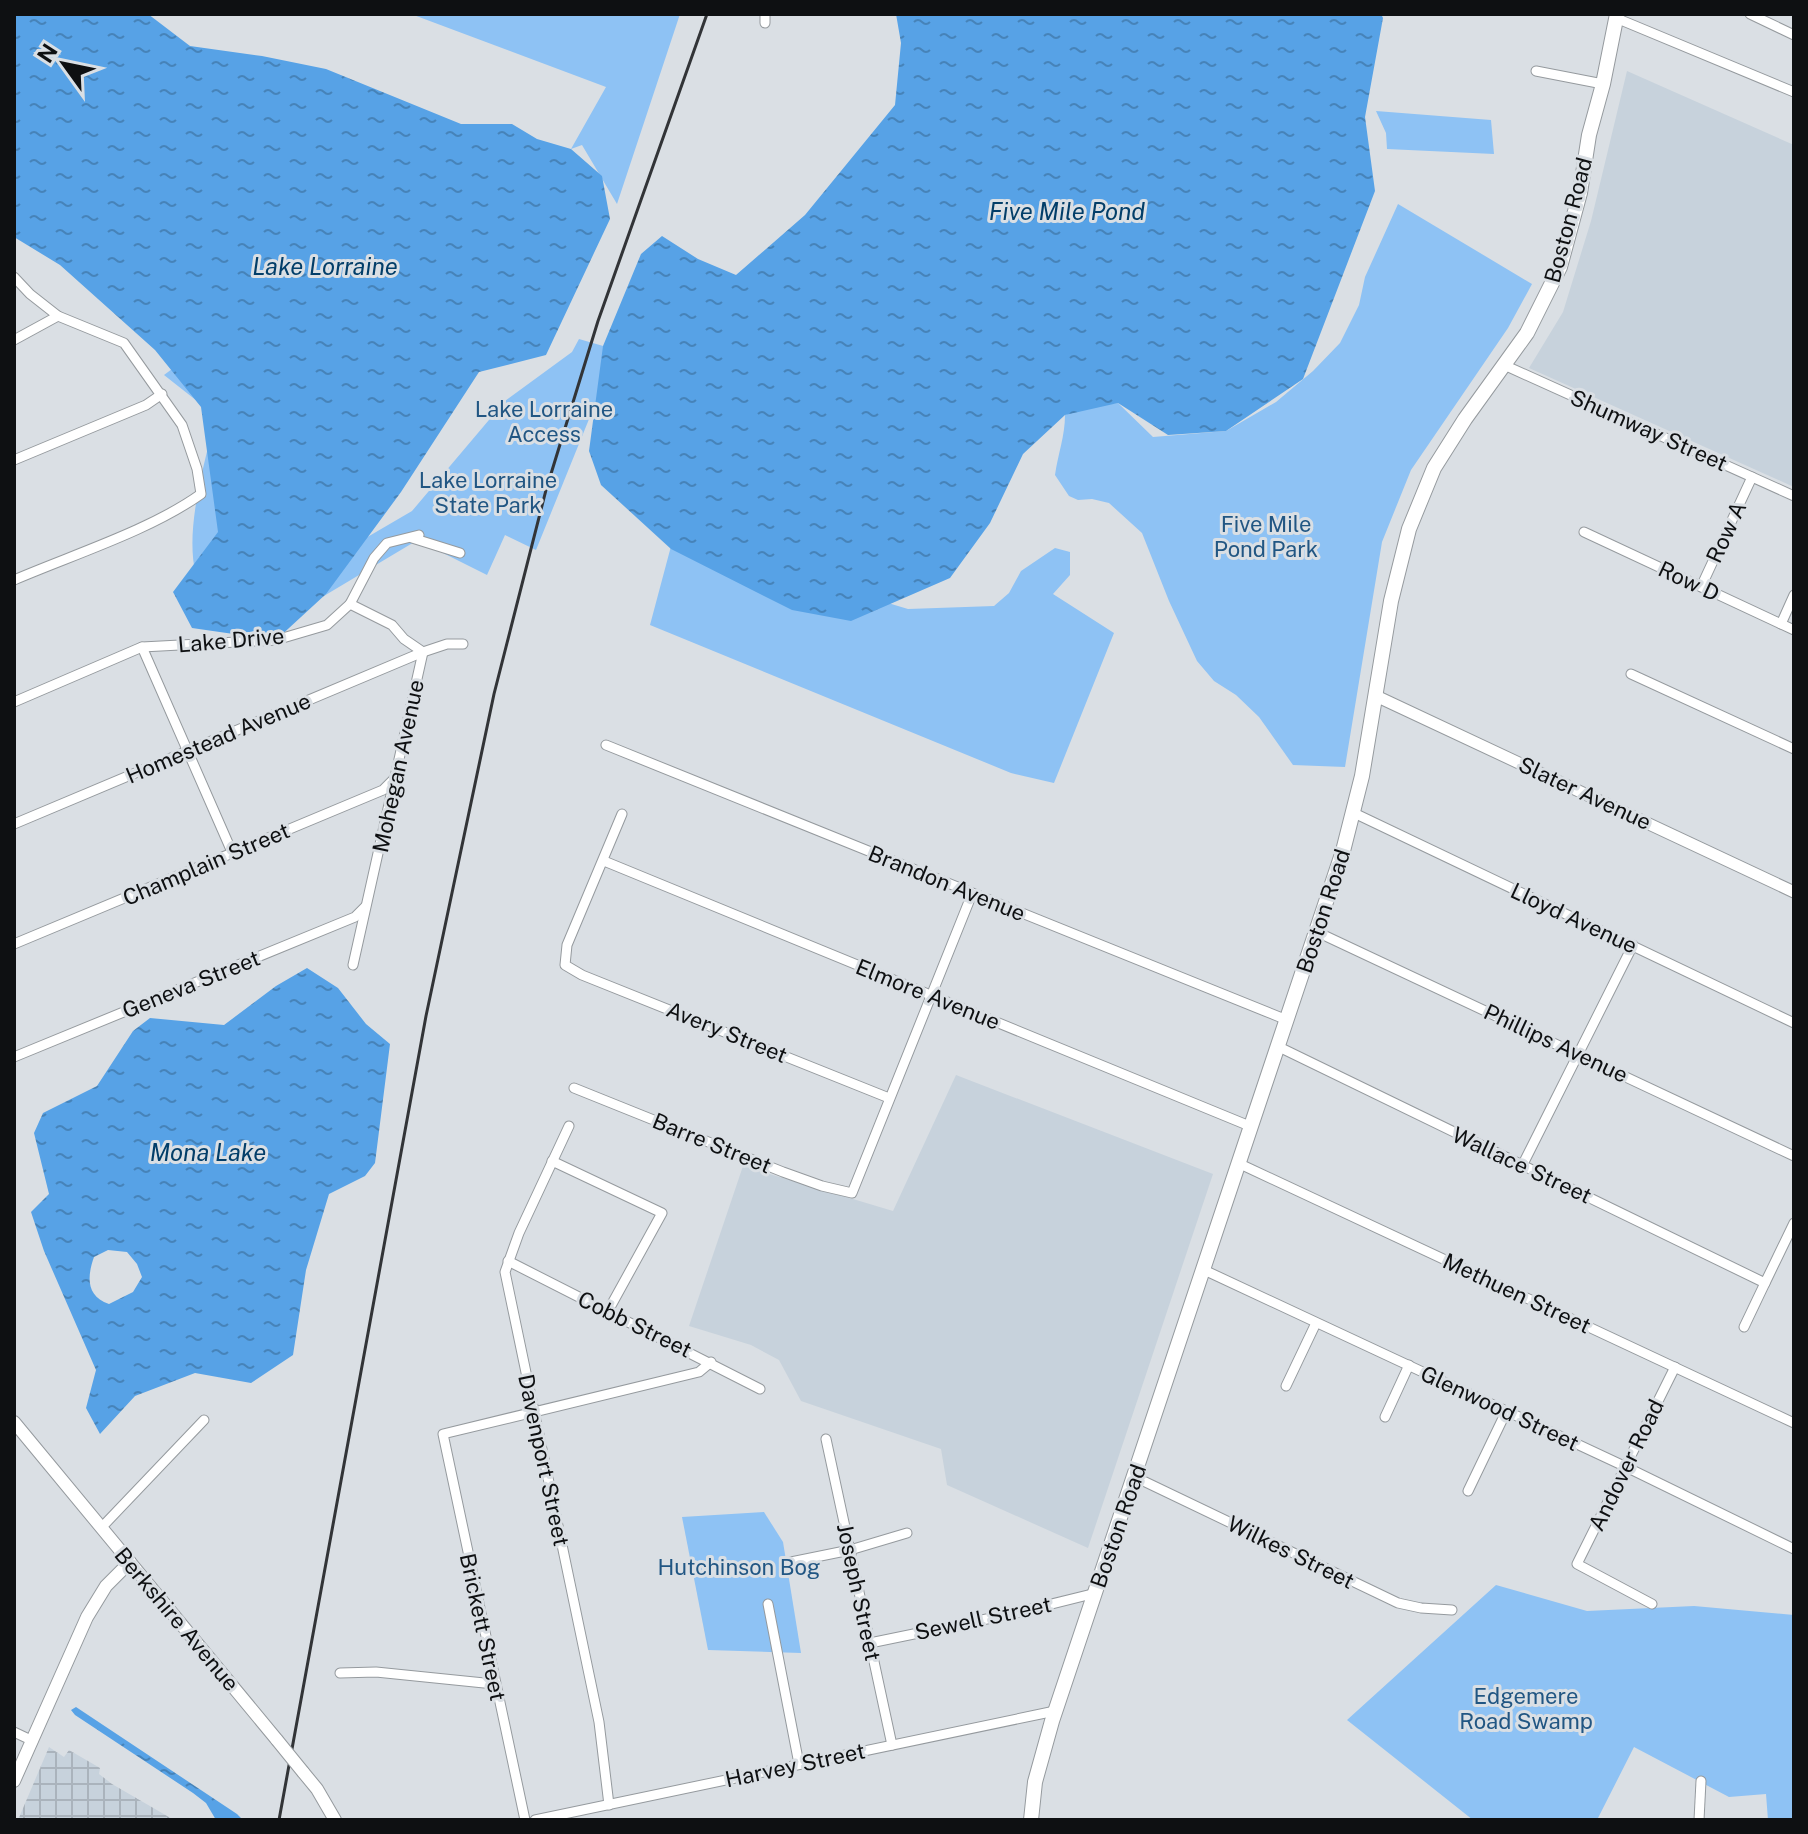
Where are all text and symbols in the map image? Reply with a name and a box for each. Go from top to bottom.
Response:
north arrow [24,24,104,104]
text: N [32,39,63,67]
street label: Boston Road [1539,154,1597,286]
water label: Five Mile Pond [989,197,1145,225]
water label: Lake Lorraine [252,252,398,280]
street label: Shumway Street [1567,384,1731,476]
park label: Lake Lorraine Access [475,396,613,447]
park label: Lake Lorraine State Park [419,467,557,518]
street label: Row A [1701,497,1751,567]
park label: Five Mile Pond Park [1214,511,1318,562]
street label: Row D [1654,556,1724,606]
street label: Lake Drive [177,622,285,658]
street label: Mohegan Avenue [367,677,429,855]
street label: Homestead Avenue [122,687,314,789]
street label: Slater Avenue [1515,751,1655,835]
street label: Champlain Street [119,817,293,911]
street label: Brandon Avenue [865,840,1029,926]
street label: Boston Road [1291,846,1355,976]
street label: Lloyd Avenue [1507,877,1641,959]
street label: Geneva Street [118,945,264,1023]
street label: Elmore Avenue [852,953,1004,1035]
street label: Avery Street [663,996,791,1068]
street label: Phillips Avenue [1480,998,1632,1088]
street label: Barre Street [649,1107,775,1179]
street label: Wallace Street [1448,1121,1596,1209]
water label: Mona Lake [150,1138,266,1166]
street label: Methuen Street [1439,1247,1595,1339]
street label: Cobb Street [574,1285,696,1363]
street label: Glenwood Street [1417,1360,1583,1456]
street label: Davenport Street [513,1372,575,1548]
street label: Andover Road [1583,1395,1669,1535]
street label: Boston Road [1085,1461,1151,1591]
street label: Wilkes Street [1223,1510,1359,1594]
street label: Joseph Street [832,1521,886,1663]
street label: Berkshire Avenue [109,1542,245,1696]
street label: Brickett Street [455,1551,511,1703]
park label: Hutchinson Bog [657,1554,821,1580]
street label: Sewell Street [912,1591,1054,1645]
park label: Edgemere Road Swamp [1459,1683,1593,1734]
street label: Harvey Street [723,1737,867,1793]

